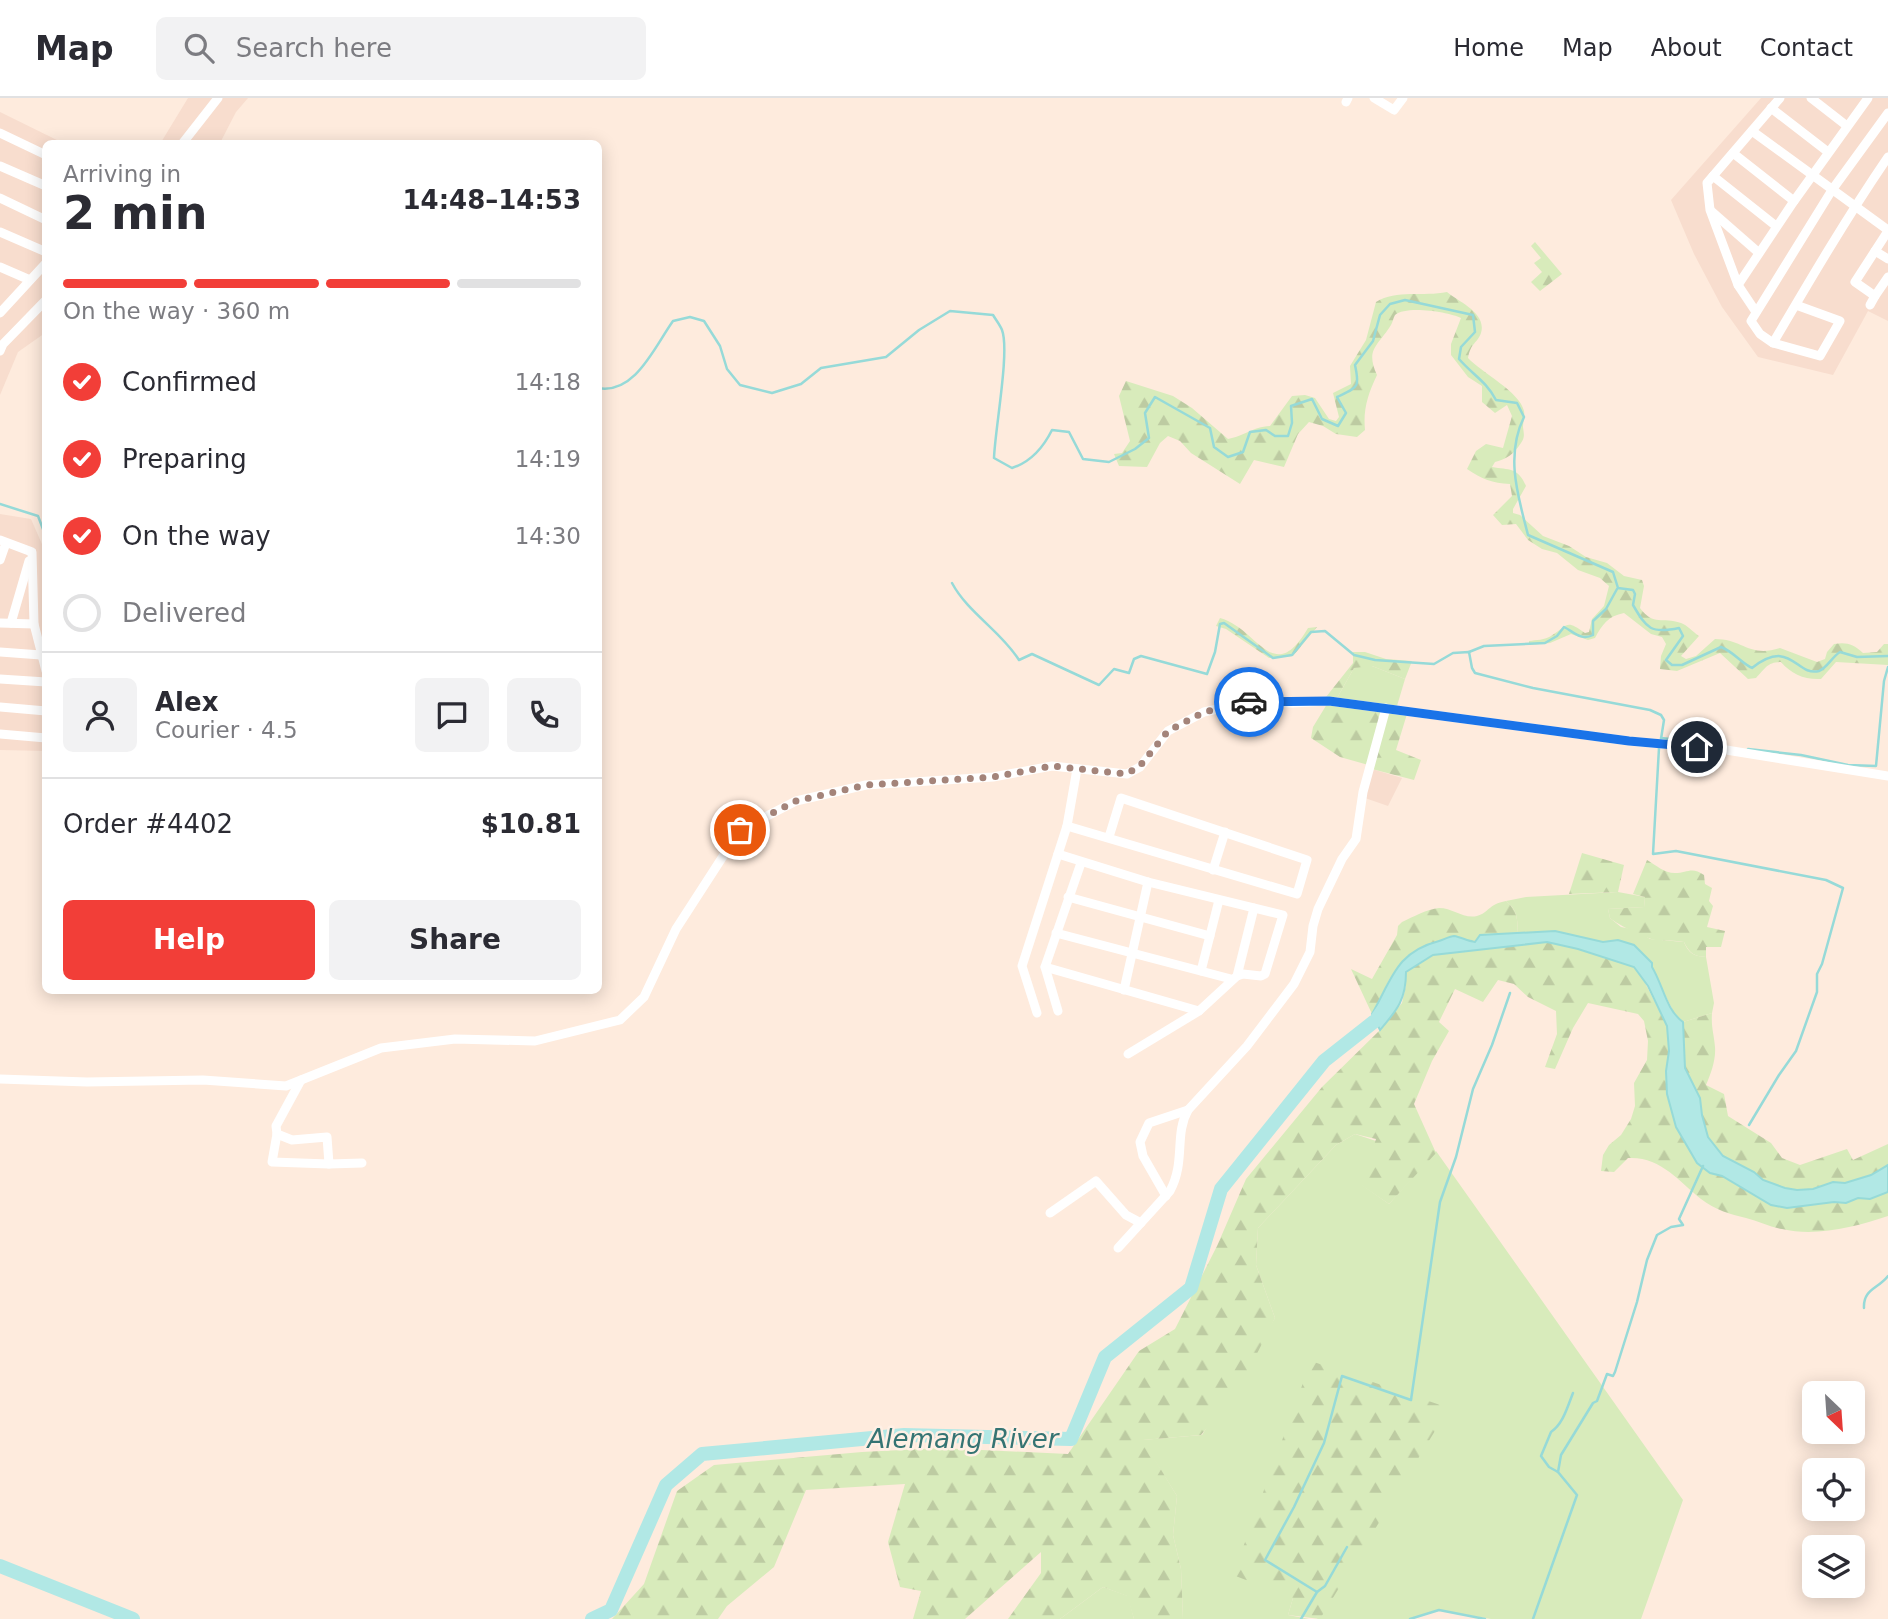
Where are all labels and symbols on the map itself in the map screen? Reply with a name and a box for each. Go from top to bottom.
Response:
courier [1214,667,1284,737]
pin [1667,717,1727,777]
pin [710,800,770,860]
north arrow [1802,1381,1866,1444]
water label: Alemang River [866,1424,1061,1454]

